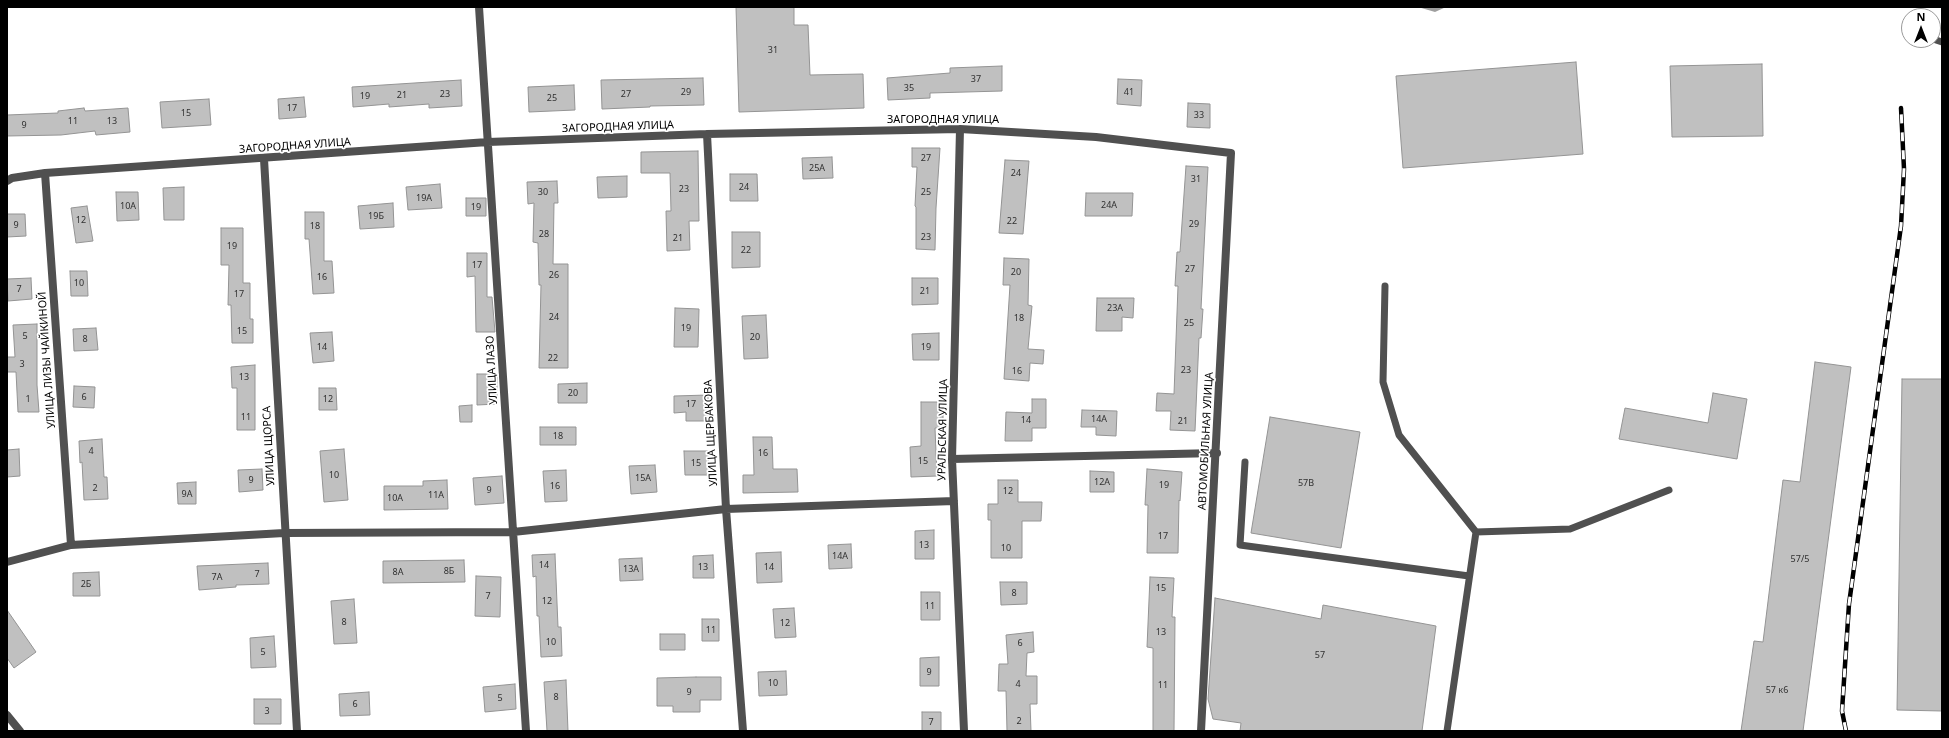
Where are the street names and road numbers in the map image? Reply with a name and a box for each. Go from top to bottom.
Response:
street label: ЗАГОРОДНАЯ УЛИЦА [887,113,999,127]
street label: ЗАГОРОДНАЯ УЛИЦА [562,118,674,136]
street label: ЗАГОРОДНАЯ УЛИЦА [239,136,351,156]
street label: УЛИЦА ЛИЗЫ ЧАЙКИНОЙ [36,291,58,429]
street label: УЛИЦА ЛАЗО [484,335,500,405]
street label: АВТОМОБИЛЬНАЯ УЛИЦА [1196,372,1216,510]
street label: УЛИЦА ЩЕРБАКОВА [702,379,720,487]
street label: УРАЛЬСКАЯ УЛИЦА [936,379,950,481]
street label: УЛИЦА ЩОРСА [260,406,278,486]

